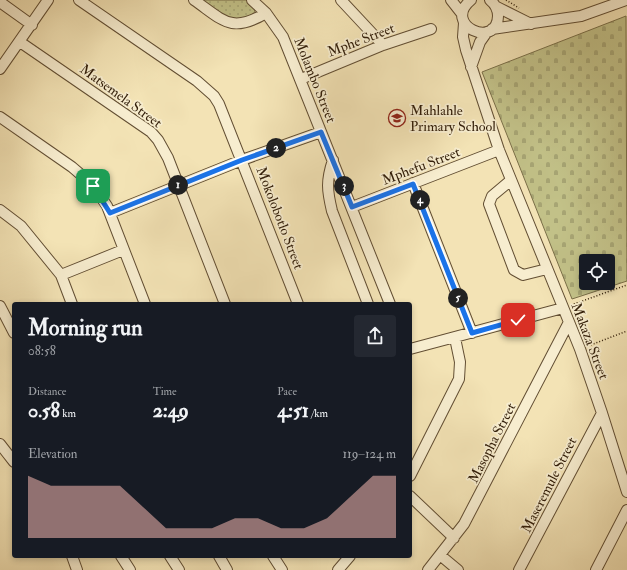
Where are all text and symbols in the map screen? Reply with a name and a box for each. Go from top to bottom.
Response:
street label: Mphe Street [325,19,398,61]
street label: Molambo Street [290,35,340,126]
street label: Matsemela Street [77,61,166,132]
place label: Mahlahle Primary School [410,102,496,136]
school or university icon: Mahlahle Primary School [387,108,407,128]
pin: 2 [266,138,286,158]
text: 2 [273,141,279,154]
street label: Mphefu Street [380,143,463,190]
street label: Mokolobotlo Street [253,164,308,272]
pin [76,169,110,203]
icon: arrive [82,175,104,197]
pin: 1 [168,175,188,195]
pin: 3 [334,176,354,196]
text: 1 [176,178,180,191]
text: 3 [342,179,346,192]
pin: 4 [410,190,430,210]
text: 4 [417,193,423,206]
map controls [579,254,615,290]
button: locate [579,254,615,290]
pin: 5 [448,288,468,308]
text: 5 [456,291,460,304]
street label: Makaza Street [568,300,613,382]
pin [501,303,535,337]
icon: check [507,309,529,331]
text: Morning run [28,314,143,342]
button: share [354,315,396,357]
text: 08:58 [28,343,56,359]
text: Distance [28,385,66,398]
text: Time [153,385,177,398]
text: Pace [277,385,297,398]
text: 0.58 [28,398,60,423]
text: 2:49 [153,398,189,423]
text: 4:51 [277,398,309,423]
street label: Masopha Street [465,400,521,486]
text: km [60,407,76,420]
text: /km [309,407,328,420]
street label: Maseremule Street [518,434,581,536]
text: Elevation [28,446,78,462]
text: 119–124 m [342,446,396,462]

